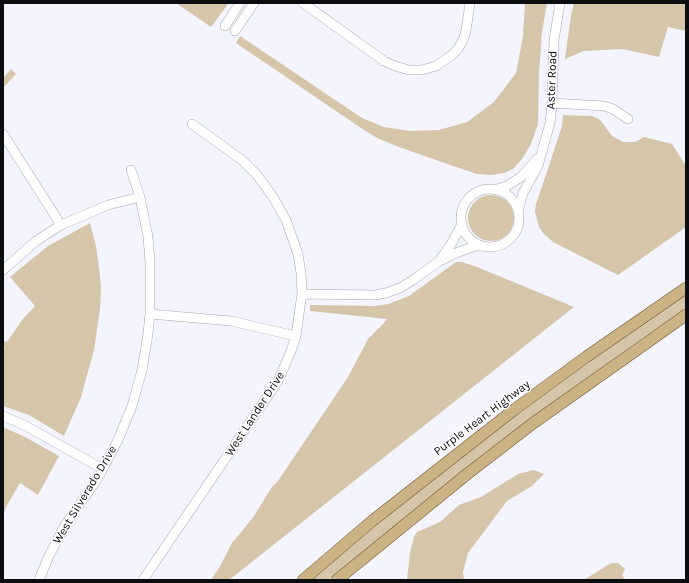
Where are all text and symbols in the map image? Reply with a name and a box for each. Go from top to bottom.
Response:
street label: Aster Road [544,50,560,110]
street label: West Lander Drive [222,369,288,459]
street label: Purple Heart Highway [431,377,533,459]
street label: West Silverado Drive [50,443,120,547]

